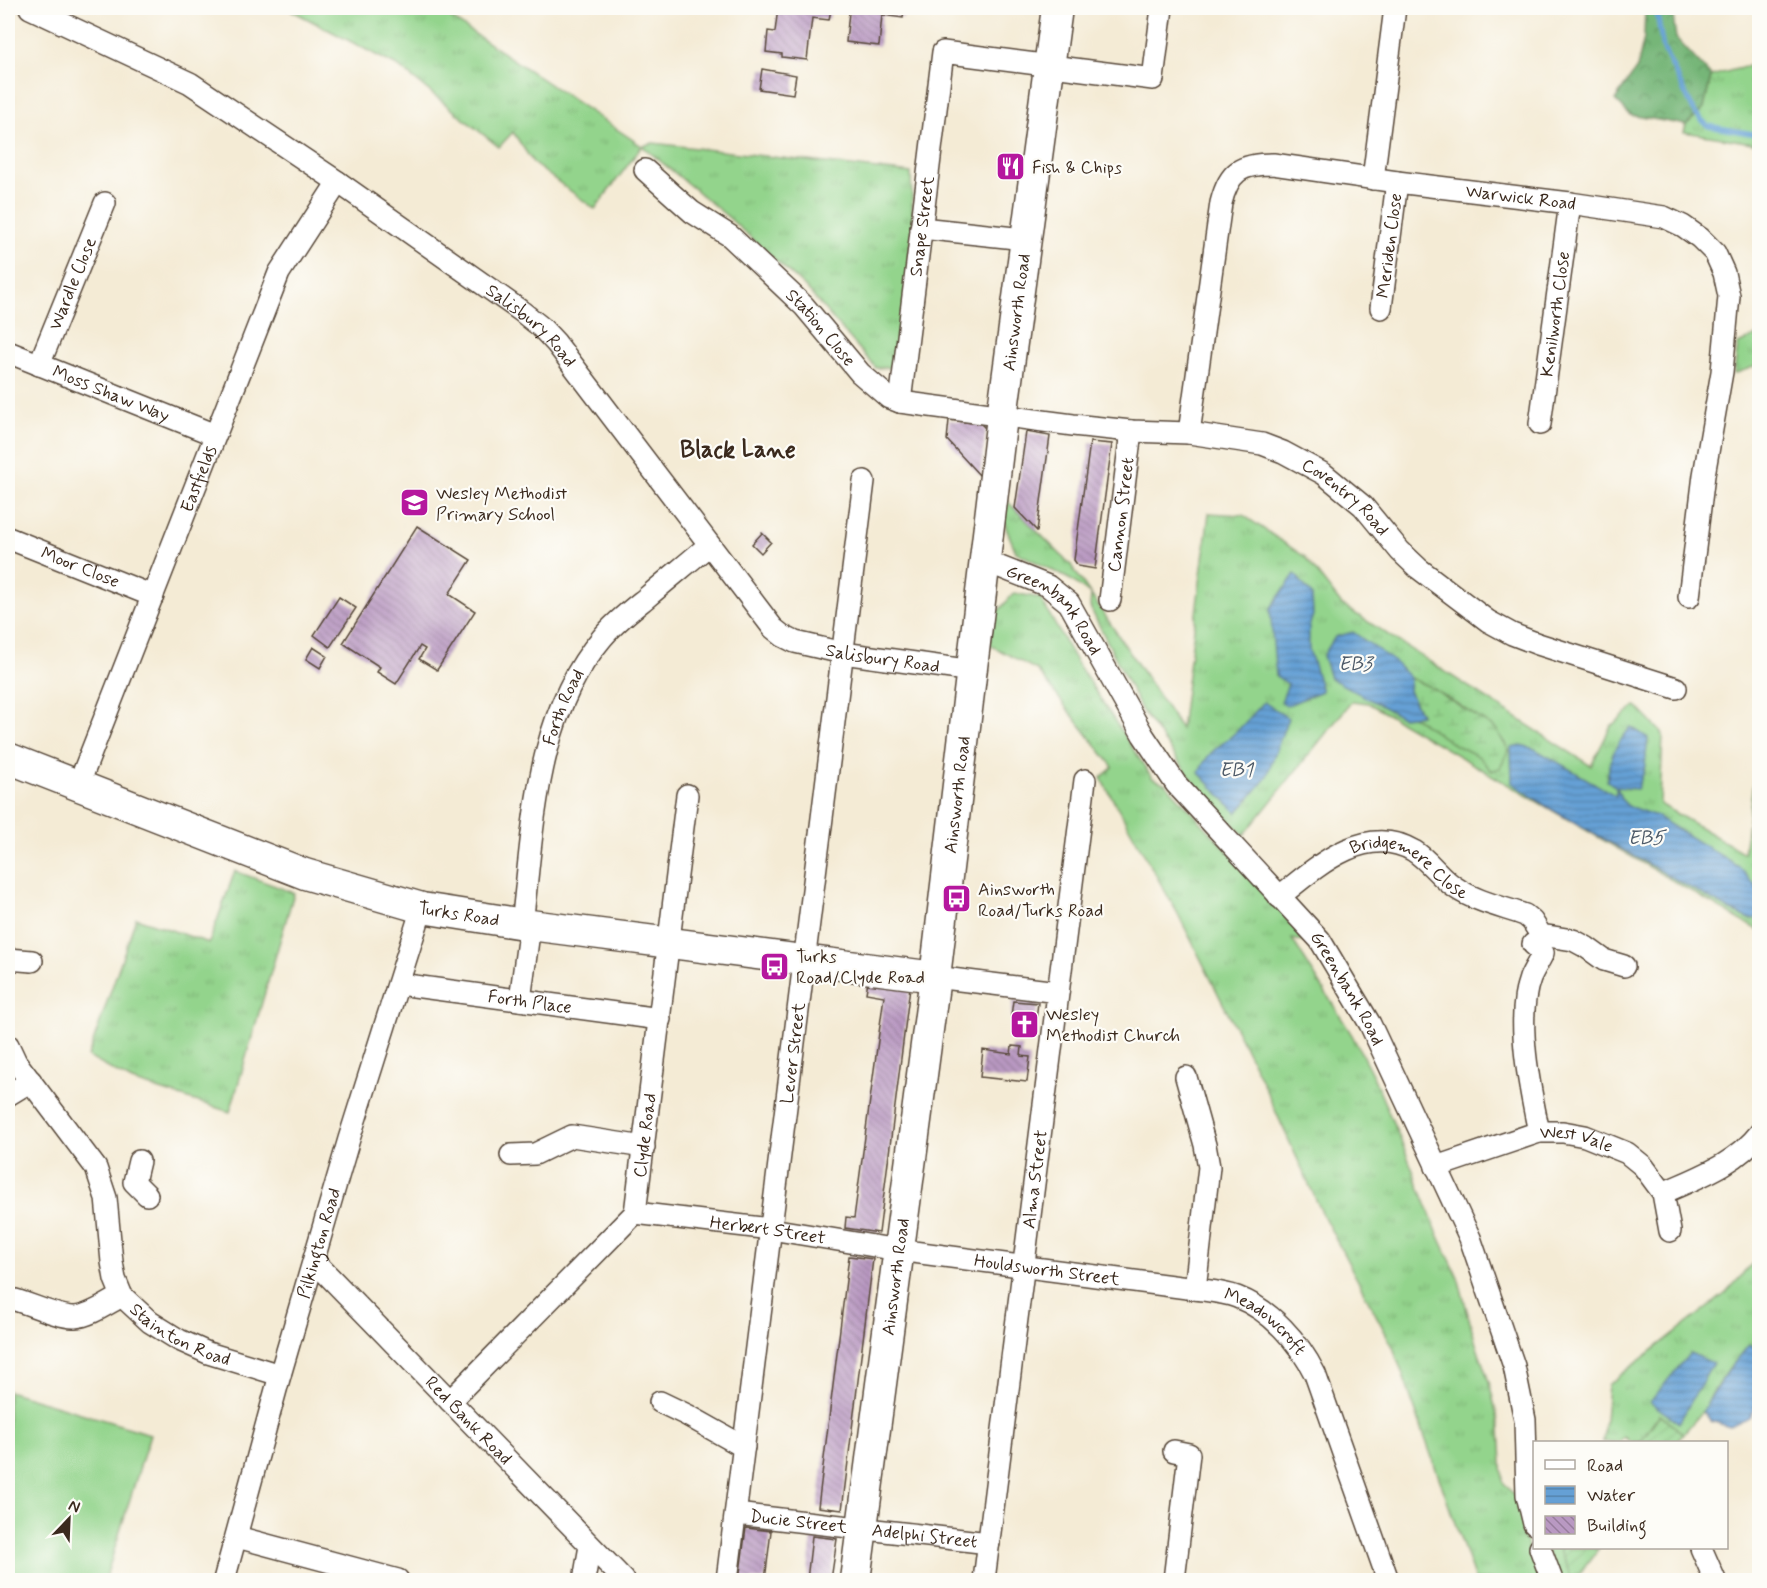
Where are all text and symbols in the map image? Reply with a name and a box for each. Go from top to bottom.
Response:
restaurant icon: Fish & Chips [995,151,1027,183]
place label: Fish & Chips [1032,156,1122,180]
street label: Snape Street [905,174,941,278]
street label: Warwick Road [1464,179,1577,217]
street label: Meriden Close [1371,192,1408,300]
street label: Wardle Close [44,234,103,334]
street label: Kenilworth Close [1536,250,1576,378]
street label: Ainsworth Road [997,252,1037,372]
street label: Salisbury Road [481,279,581,372]
street label: Station Close [780,284,861,372]
street label: Moss Shaw Way [49,360,173,428]
district label: Black Lane [680,435,796,466]
street label: Eastfields [175,442,223,516]
street label: Coventry Road [1297,453,1394,542]
street label: Cannon Street [1103,456,1141,574]
place label: Wesley Methodist Primary School [436,482,568,527]
school or university icon: Wesley Methodist Primary School [399,487,431,519]
street label: Moor Close [37,541,123,594]
street label: Greenbank Road [1002,559,1107,660]
street label: Salisbury Road [823,638,941,679]
water label: EB3 [1338,651,1375,678]
street label: Forth Road [538,665,590,748]
street label: Ainsworth Road [939,735,977,855]
water label: EB1 [1219,757,1255,784]
water label: EB5 [1628,825,1667,852]
street label: Bridgemere Close [1346,831,1472,906]
place label: Ainsworth Road/Turks Road [978,878,1103,923]
bus stop icon: Ainsworth Road/Turks Road [941,883,973,915]
street label: Turks Road [417,897,501,933]
street label: Greenbank Road [1304,926,1389,1050]
place label: Turks Road/Clyde Road [796,945,925,990]
bus stop icon: Turks Road/Clyde Road [759,950,791,982]
street label: Forth Place [486,985,573,1020]
street label: Lever Street [775,1001,812,1105]
place label: Wesley Methodist Church [1046,1003,1180,1048]
church icon: Wesley Methodist Church [1009,1008,1041,1040]
street label: Clyde Road [628,1092,663,1179]
street label: West Vale [1540,1121,1616,1159]
street label: Alma Street [1017,1128,1054,1230]
street label: Pilkington Road [292,1185,347,1301]
street label: Herbert Street [709,1211,828,1251]
street label: Ainsworth Road [877,1217,916,1337]
street label: Houldsworth Street [973,1249,1122,1292]
street label: Meadowcroft [1221,1283,1312,1360]
street label: Stainton Road [124,1298,233,1372]
street label: Red Bank Road [419,1371,517,1471]
legend [1533,1441,1728,1549]
text: Road [1587,1454,1623,1478]
text: Water [1587,1484,1636,1508]
north arrow [39,1489,99,1549]
text: N [65,1495,83,1518]
street label: Ducie Street [748,1505,849,1540]
text: Building [1587,1514,1647,1540]
street label: Adelphi Street [871,1519,979,1555]

